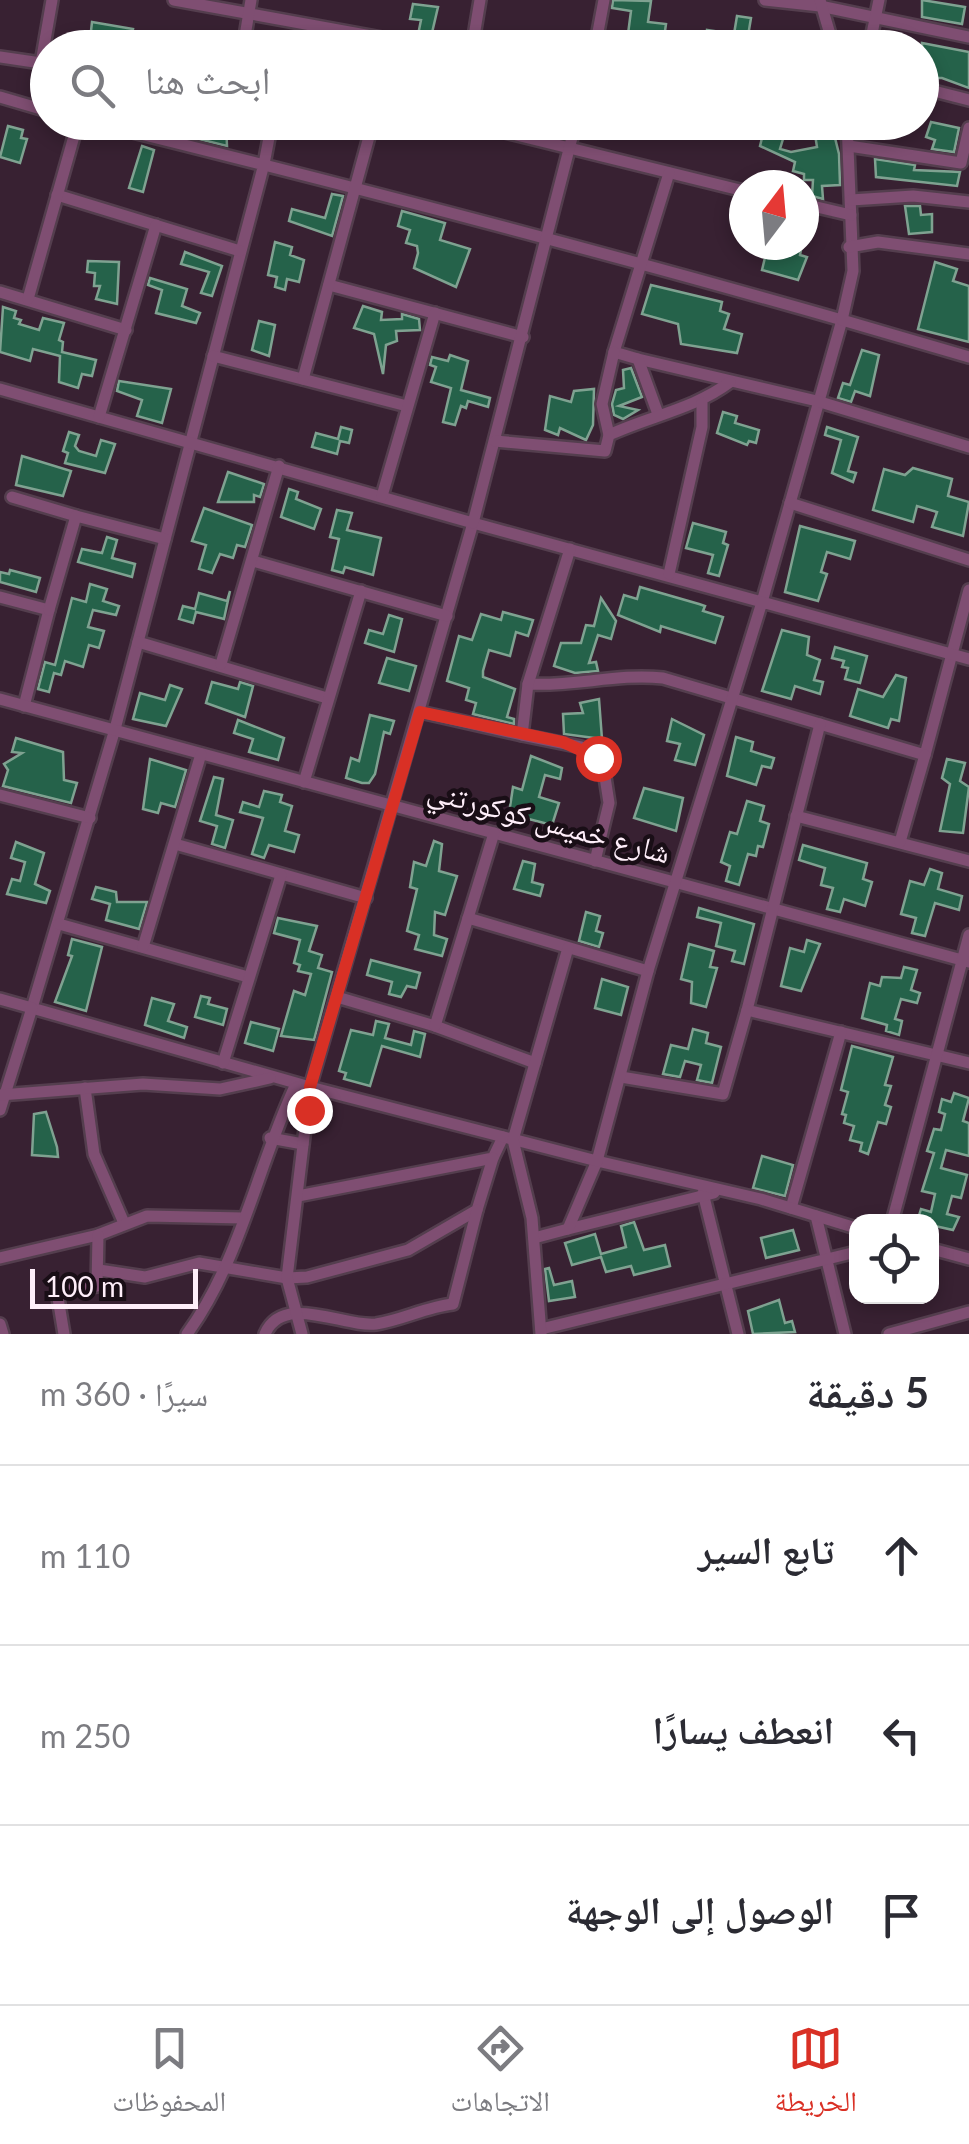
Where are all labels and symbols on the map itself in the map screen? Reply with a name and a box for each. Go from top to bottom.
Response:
north arrow [729,170,819,260]
route start [576,736,622,782]
street label: شارع خميس كوكورتني [422,770,675,877]
route end [287,1088,333,1134]
scale bar [30,1264,198,1308]

